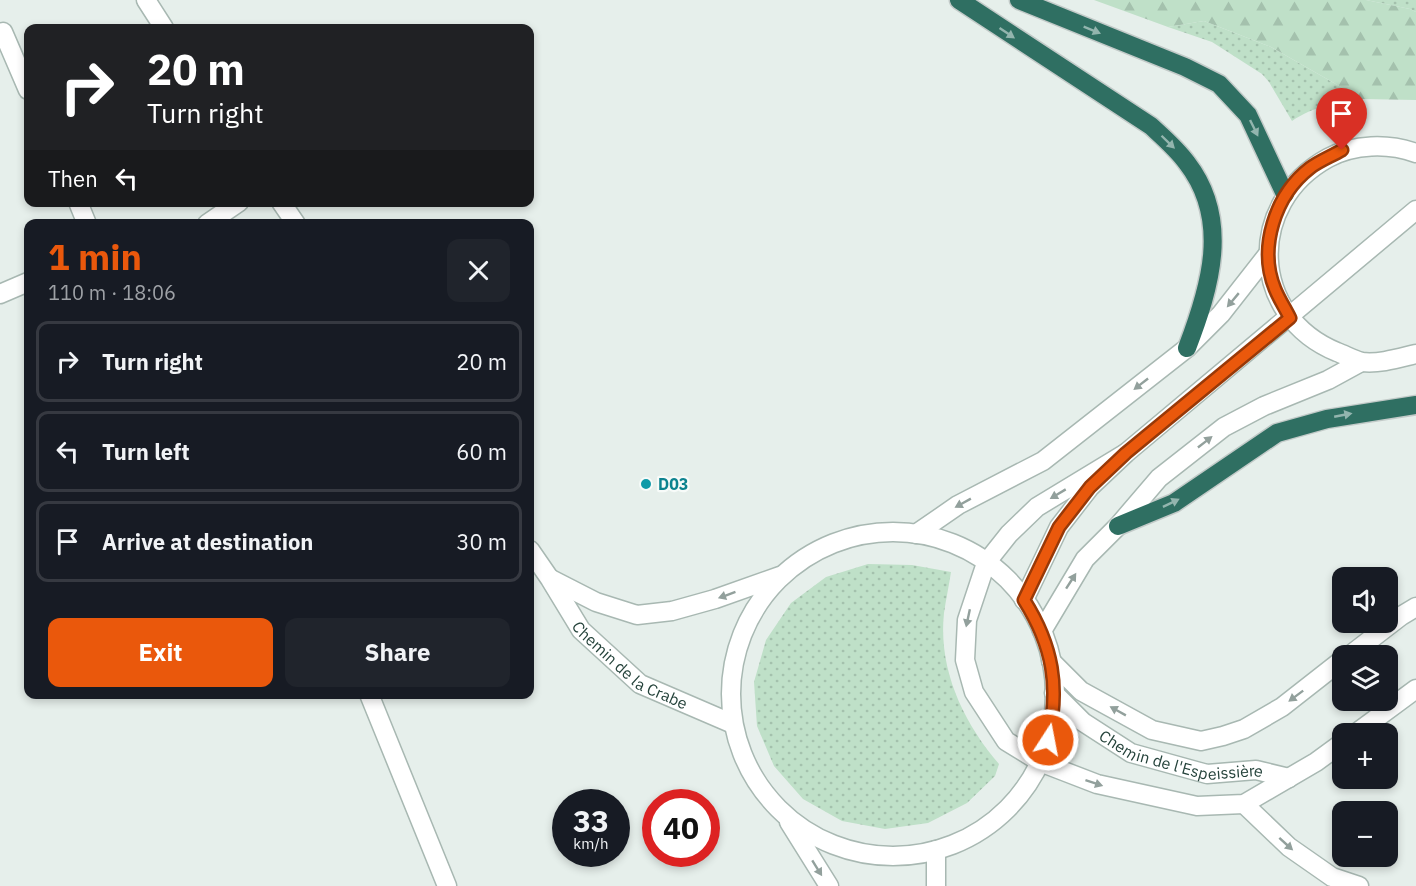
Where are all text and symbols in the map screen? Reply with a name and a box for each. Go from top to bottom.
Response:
one-way arrow [1084,25,1102,35]
one-way arrow [999,27,1015,39]
text: 20 m [147,42,245,97]
icon: right [48,48,126,126]
pin [1316,88,1367,150]
text: Turn right [147,95,264,130]
icon: arrive [1325,97,1358,130]
one-way arrow [1250,120,1259,137]
one-way arrow [1161,135,1175,149]
icon: left [110,162,143,195]
text: Then [48,164,98,193]
text: 1 min [48,233,142,280]
button: close [447,239,510,302]
text: 110 m · 18:06 [48,279,176,306]
one-way arrow [1226,292,1239,308]
icon: right [51,345,84,378]
text: Turn right [102,347,203,376]
text: 20 m [456,347,507,376]
one-way arrow [1133,378,1148,390]
one-way arrow [1333,410,1352,419]
icon: left [51,435,84,468]
one-way arrow [1197,436,1213,449]
text: Turn left [102,437,190,466]
text: 60 m [456,437,507,466]
place label: D03 [658,474,688,494]
marker: D03 [639,477,653,491]
one-way arrow [1050,489,1066,500]
one-way arrow [954,498,971,508]
one-way arrow [1163,499,1180,508]
icon: arrive [51,525,84,558]
text: Arrive at destination [102,527,313,556]
text: 30 m [456,527,507,556]
map controls [1332,567,1398,867]
button: sound [1332,567,1398,633]
one-way arrow [1065,573,1076,589]
one-way arrow [718,590,736,600]
one-way arrow [963,609,973,628]
street label: Chemin de la Crabe [568,617,691,713]
button: Exit [48,618,273,687]
button: Share [285,618,510,687]
button: layers [1332,645,1398,711]
one-way arrow [1288,689,1304,702]
one-way arrow [1110,706,1127,716]
position arrow [1016,708,1080,772]
button: + [1332,723,1398,789]
street label: Chemin de l'Espeissière [1096,725,1266,784]
one-way arrow [1085,778,1103,788]
speed limit sign: 40 [642,789,720,867]
text: 33 [573,801,609,840]
button: − [1332,801,1398,867]
text: km/h [573,834,609,853]
one-way arrow [1279,837,1294,851]
one-way arrow [811,859,822,876]

